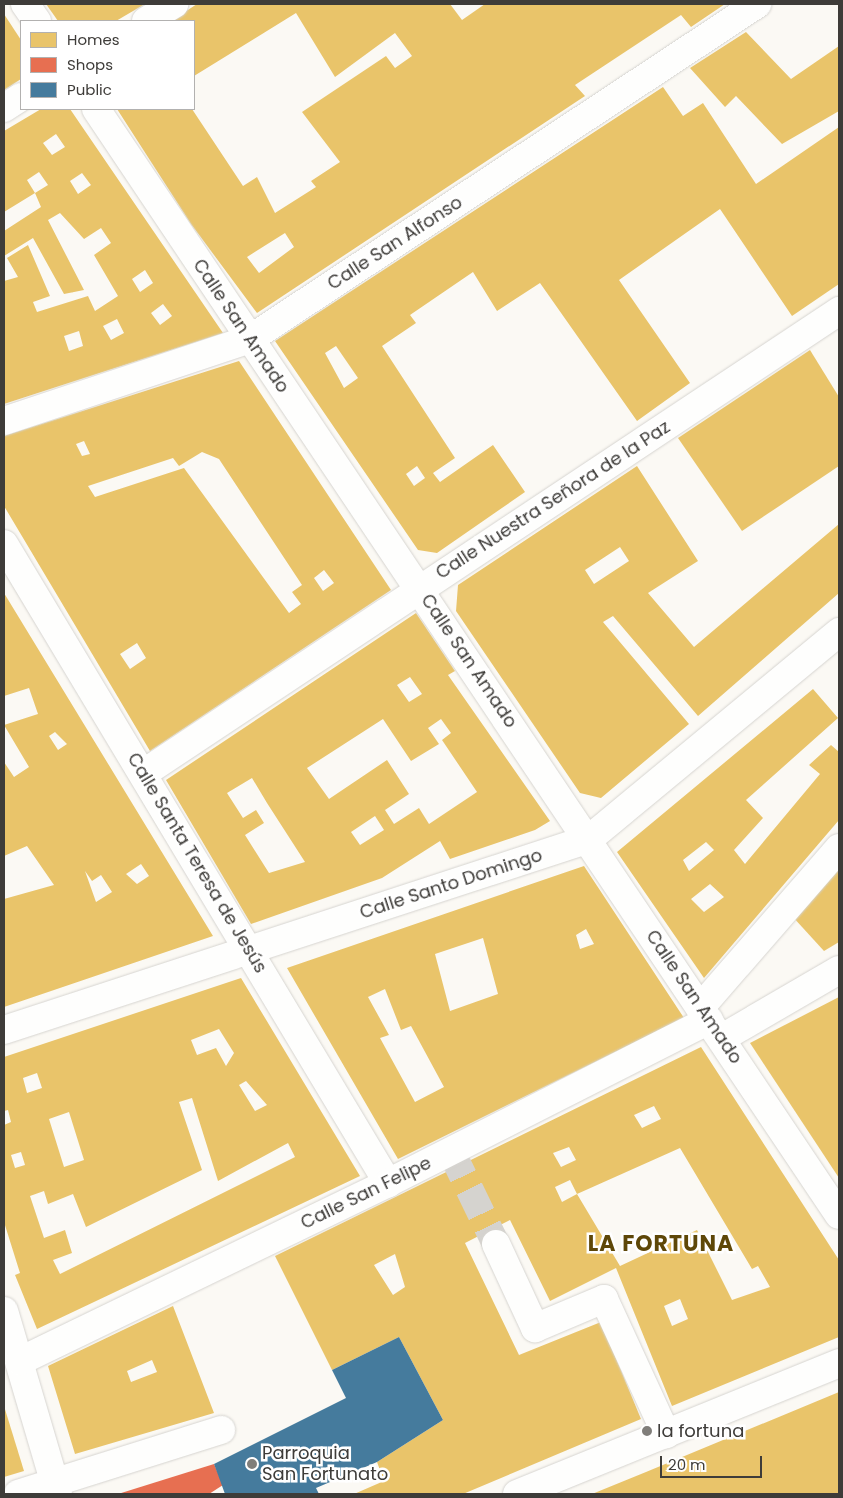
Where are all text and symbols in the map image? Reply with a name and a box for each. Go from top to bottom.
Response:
legend [20,20,195,110]
text: Homes [67,29,120,50]
text: Shops [67,54,113,75]
text: Public [67,79,112,100]
street label: Calle San Alfonso [324,191,466,295]
street label: Calle San Amado [188,255,294,397]
street label: Calle Nuestra Señora de la Paz [432,416,674,584]
street label: Calle San Amado [416,590,522,732]
street label: Calle Santa Teresa de Jesús [123,749,271,977]
street label: Calle Santo Domingo [357,844,545,924]
street label: Calle San Amado [641,926,747,1068]
street label: Calle San Felipe [297,1152,435,1234]
district label: LA FORTUNA [587,1231,735,1257]
place label: la fortuna [657,1420,744,1442]
marker: la fortuna [641,1425,653,1437]
place label: Parroquia San Fortunato [262,1443,388,1486]
scale bar [663,1446,766,1478]
text: 20 m [668,1454,706,1475]
marker: Parroquia San Fortunato [246,1458,258,1470]

